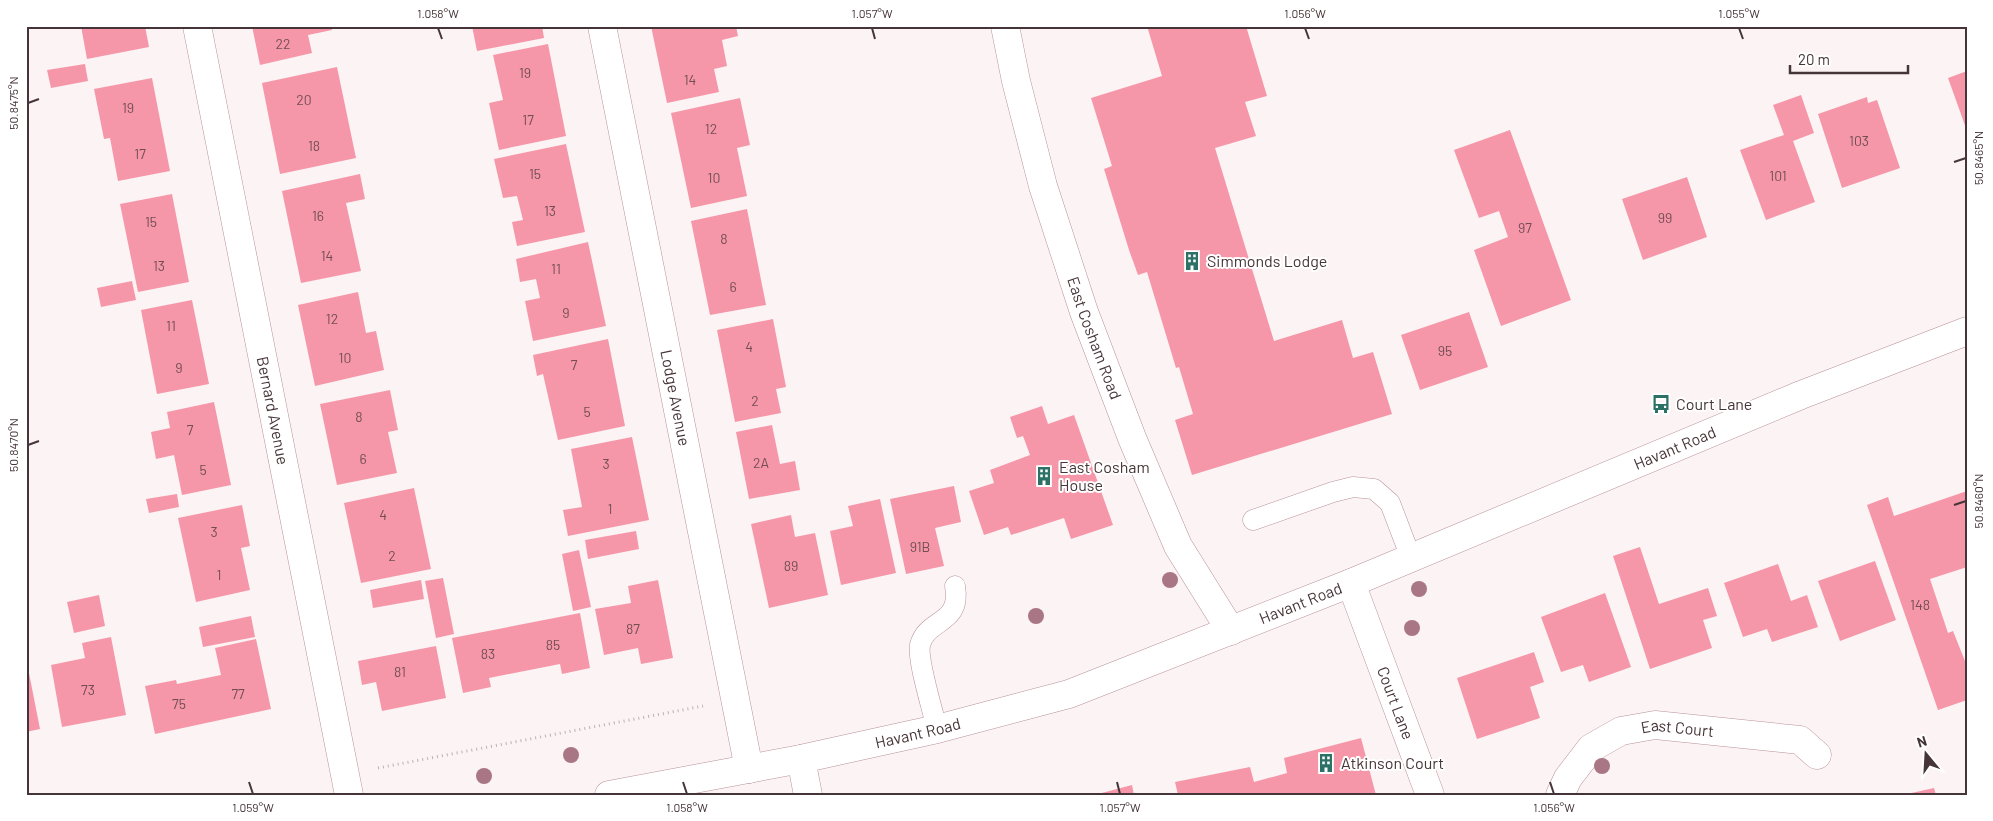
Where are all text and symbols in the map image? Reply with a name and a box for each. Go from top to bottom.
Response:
text: 1.058°W [417,6,459,20]
text: 1.057°W [852,6,893,20]
text: 1.056°W [1284,6,1326,20]
text: 1.055°W [1718,6,1760,20]
house number: 22 [275,35,291,52]
scale bar [1790,42,1908,74]
text: 20 m [1798,50,1830,68]
house number: 19 [519,64,531,81]
house number: 14 [684,71,696,88]
text: 50.8475°N [6,76,20,130]
house number: 20 [296,91,312,108]
house number: 19 [122,99,134,116]
house number: 17 [522,111,534,128]
house number: 12 [705,120,717,137]
text: 50.8465°N [1971,131,1985,185]
house number: 103 [1849,132,1869,149]
house number: 18 [308,137,320,154]
house number: 17 [134,145,146,162]
house number: 15 [529,165,541,182]
house number: 101 [1769,167,1787,184]
house number: 10 [708,169,720,186]
house number: 13 [544,202,556,219]
house number: 16 [312,207,324,224]
house number: 99 [1658,209,1672,226]
house number: 15 [145,213,157,230]
house number: 97 [1518,219,1532,236]
house number: 8 [720,230,728,247]
house number: 14 [321,247,333,264]
building icon: Simmonds Lodge [1181,250,1203,272]
place label: Simmonds Lodge [1207,251,1327,270]
house number: 13 [153,257,165,274]
house number: 11 [551,260,561,277]
street label: East Cosham Road [1064,274,1126,402]
house number: 6 [729,278,737,295]
house number: 9 [562,304,570,321]
house number: 12 [326,310,338,327]
house number: 11 [166,317,176,334]
house number: 4 [745,338,753,355]
house number: 95 [1438,342,1452,359]
street label: Lodge Avenue [657,348,695,447]
house number: 10 [339,349,351,366]
street label: Bernard Avenue [254,355,293,466]
house number: 7 [571,356,578,373]
house number: 9 [175,359,183,376]
house number: 2 [751,392,759,409]
bus stop icon: Court Lane [1650,393,1672,415]
place label: Court Lane [1676,394,1752,413]
house number: 5 [583,403,591,420]
house number: 8 [355,408,363,425]
text: 50.8470°N [6,418,20,472]
house number: 7 [187,421,194,438]
street label: Havant Road [1631,422,1718,473]
house number: 6 [359,450,367,467]
house number: 2A [753,454,769,471]
house number: 3 [602,455,610,472]
place label: East Cosham House [1059,457,1150,494]
house number: 5 [199,461,207,478]
building icon: East Cosham House [1033,465,1055,487]
text: 50.8460°N [1971,474,1985,528]
house number: 1 [608,500,612,517]
house number: 4 [379,506,387,523]
house number: 3 [210,523,218,540]
house number: 91B [910,538,930,555]
house number: 2 [388,547,396,564]
house number: 89 [784,557,798,574]
house number: 1 [217,566,221,583]
street label: Havant Road [1256,578,1344,627]
house number: 148 [1910,596,1930,613]
house number: 87 [626,620,640,637]
house number: 85 [546,636,560,653]
house number: 83 [481,645,495,662]
house number: 81 [394,663,406,680]
street label: Court Lane [1374,664,1418,742]
house number: 73 [81,681,95,698]
house number: 77 [231,685,245,702]
house number: 75 [172,695,186,712]
street label: Havant Road [873,713,963,751]
street label: East Court [1639,715,1715,740]
north arrow [1900,728,1950,778]
text: N [1915,732,1929,751]
building icon: Atkinson Court [1315,752,1337,774]
place label: Atkinson Court [1341,753,1444,772]
text: 1.059°W [232,800,274,814]
text: 1.058°W [666,800,708,814]
text: 1.057°W [1100,800,1141,814]
text: 1.056°W [1533,800,1575,814]

